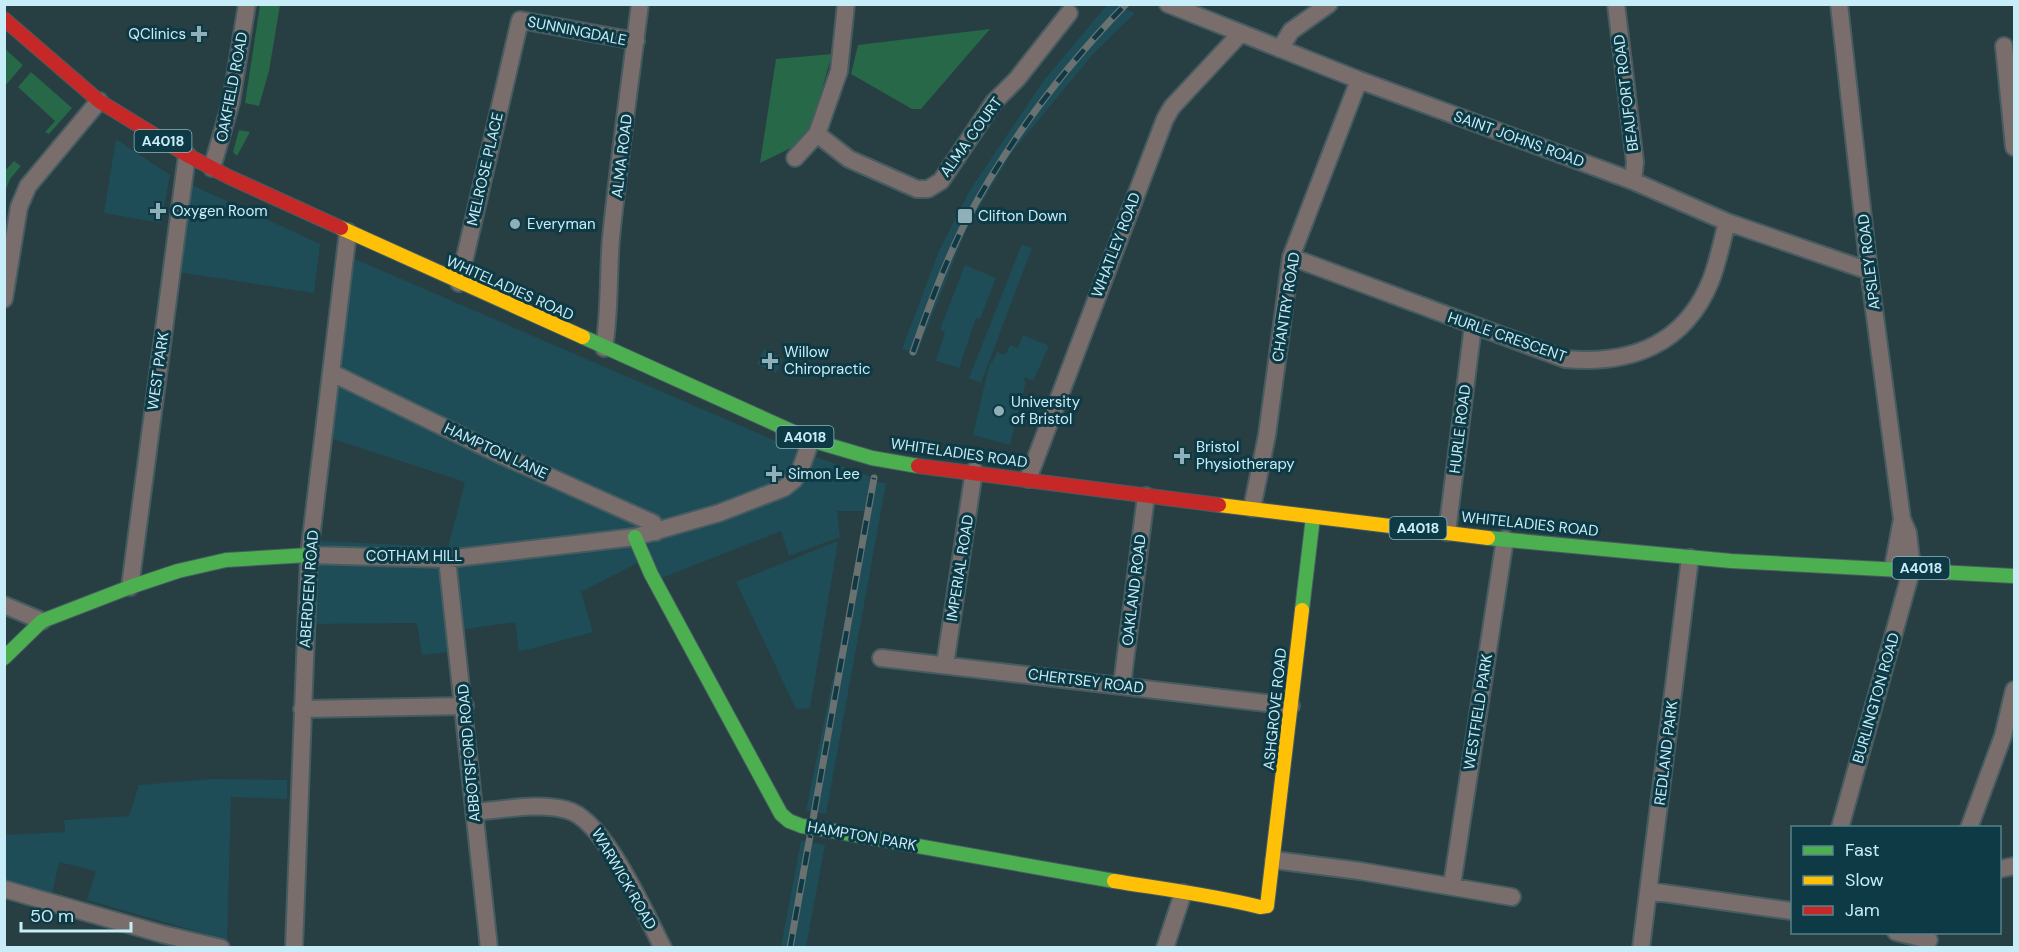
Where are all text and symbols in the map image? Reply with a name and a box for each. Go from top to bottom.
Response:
street label: SUNNINGDALE [526,12,628,50]
place label: QClinics [128,24,186,44]
marker: QClinics [190,25,208,43]
street label: OAKFIELD ROAD [212,30,252,144]
street label: BEAUFORT ROAD [1609,33,1643,153]
street label: ALMA COURT [935,93,1007,181]
street label: SAINT JOHNS ROAD [1451,106,1587,172]
street label: MELROSE PLACE [462,110,508,228]
street label: ALMA ROAD [607,113,637,199]
road number: A4018 [134,130,192,152]
street label: WHATLEY ROAD [1087,190,1145,300]
place label: Oxygen Room [172,201,268,221]
marker: Oxygen Room [149,202,167,220]
place label: Clifton Down [978,206,1067,226]
marker: Clifton Down [956,207,974,225]
street label: APSLEY ROAD [1853,213,1885,311]
place label: Everyman [527,214,596,234]
marker: Everyman [508,217,522,231]
street label: WHITELADIES ROAD [443,251,577,325]
street label: CHANTRY ROAD [1267,251,1305,363]
street label: HURLE CRESCENT [1445,307,1569,367]
street label: WEST PARK [143,330,173,411]
place label: Willow Chiropractic [784,342,871,379]
marker: Willow Chiropractic [761,352,779,370]
street label: HURLE ROAD [1445,383,1475,475]
place label: University of Bristol [1011,392,1081,429]
marker: University of Bristol [992,404,1006,418]
street label: HAMPTON LANE [441,418,551,484]
road number: A4018 [776,426,834,448]
street label: WHITELADIES ROAD [889,433,1029,473]
place label: Bristol Physiotherapy [1196,437,1295,474]
marker: Bristol Physiotherapy [1173,447,1191,465]
place label: Simon Lee [788,464,860,484]
marker: Simon Lee [765,465,783,483]
street label: WHITELADIES ROAD [1460,507,1600,541]
street label: IMPERIAL ROAD [942,513,978,623]
road number: A4018 [1390,517,1446,539]
street label: ABERDEEN ROAD [295,529,323,649]
street label: OAKLAND ROAD [1117,533,1151,647]
street label: COTHAM HILL [366,546,462,566]
road number: A4018 [1892,557,1950,579]
street label: BURLINGTON ROAD [1848,630,1904,766]
street label: ASHGROVE ROAD [1259,647,1291,771]
street label: WESTFIELD PARK [1459,652,1497,771]
street label: CHERTSEY ROAD [1027,664,1145,698]
street label: ABBOTSFORD ROAD [453,683,485,823]
street label: REDLAND PARK [1650,699,1682,806]
street label: HAMPTON PARK [806,817,918,855]
street label: WARWICK ROAD [587,825,661,933]
legend [1791,826,2001,934]
text: Fast [1845,838,1880,862]
text: Slow [1845,868,1884,892]
scale bar [21,895,130,933]
text: Jam [1845,898,1880,922]
text: 50 m [30,904,74,928]

